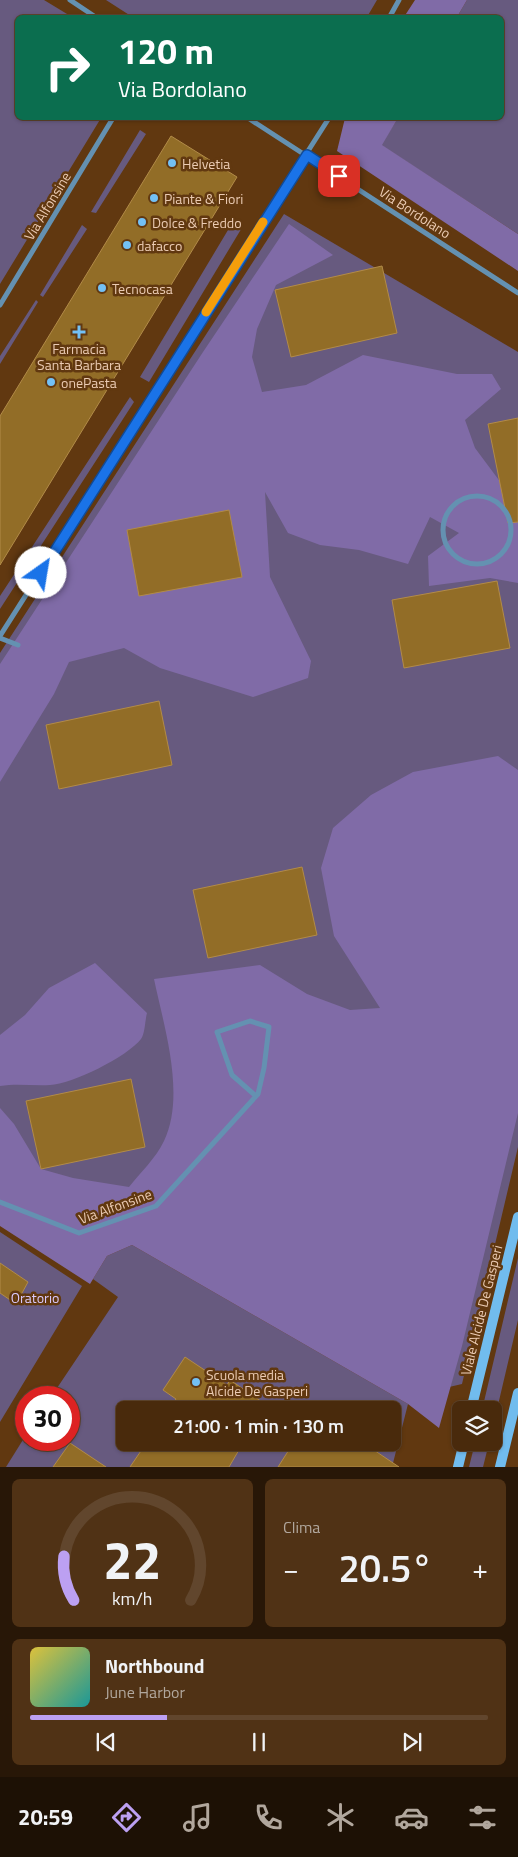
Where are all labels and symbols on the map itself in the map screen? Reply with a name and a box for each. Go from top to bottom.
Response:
place label: Helvetia [182,153,230,174]
pin [318,155,360,197]
marker: Helvetia [166,157,178,169]
street label: Via Alfonsine [18,168,76,244]
street label: Via Bordolano [375,181,455,243]
place label: Piante & Fiori [164,188,243,209]
marker: Piante & Fiori [148,192,160,204]
place label: Dolce & Freddo [152,212,242,233]
marker: Dolce & Freddo [136,216,148,228]
place label: dafacco [137,235,183,256]
marker: dafacco [121,239,133,251]
place label: Tecnocasa [112,278,173,299]
marker: Tecnocasa [96,282,108,294]
marker: Farmacia Santa Barbara [73,326,85,338]
place label: Farmacia Santa Barbara [37,338,121,375]
place label: onePasta [61,372,117,393]
marker: onePasta [45,376,57,388]
position arrow [14,546,66,598]
street label: Via Alfonsine [75,1183,155,1229]
street label: Viale Alcide De Gasperi [455,1243,507,1377]
park label: Oratorio [11,1287,59,1308]
place label: Scuola media Alcide De Gasperi [206,1364,308,1401]
marker: Scuola media Alcide De Gasperi [190,1376,202,1388]
speed limit sign: 30 [15,1386,80,1451]

